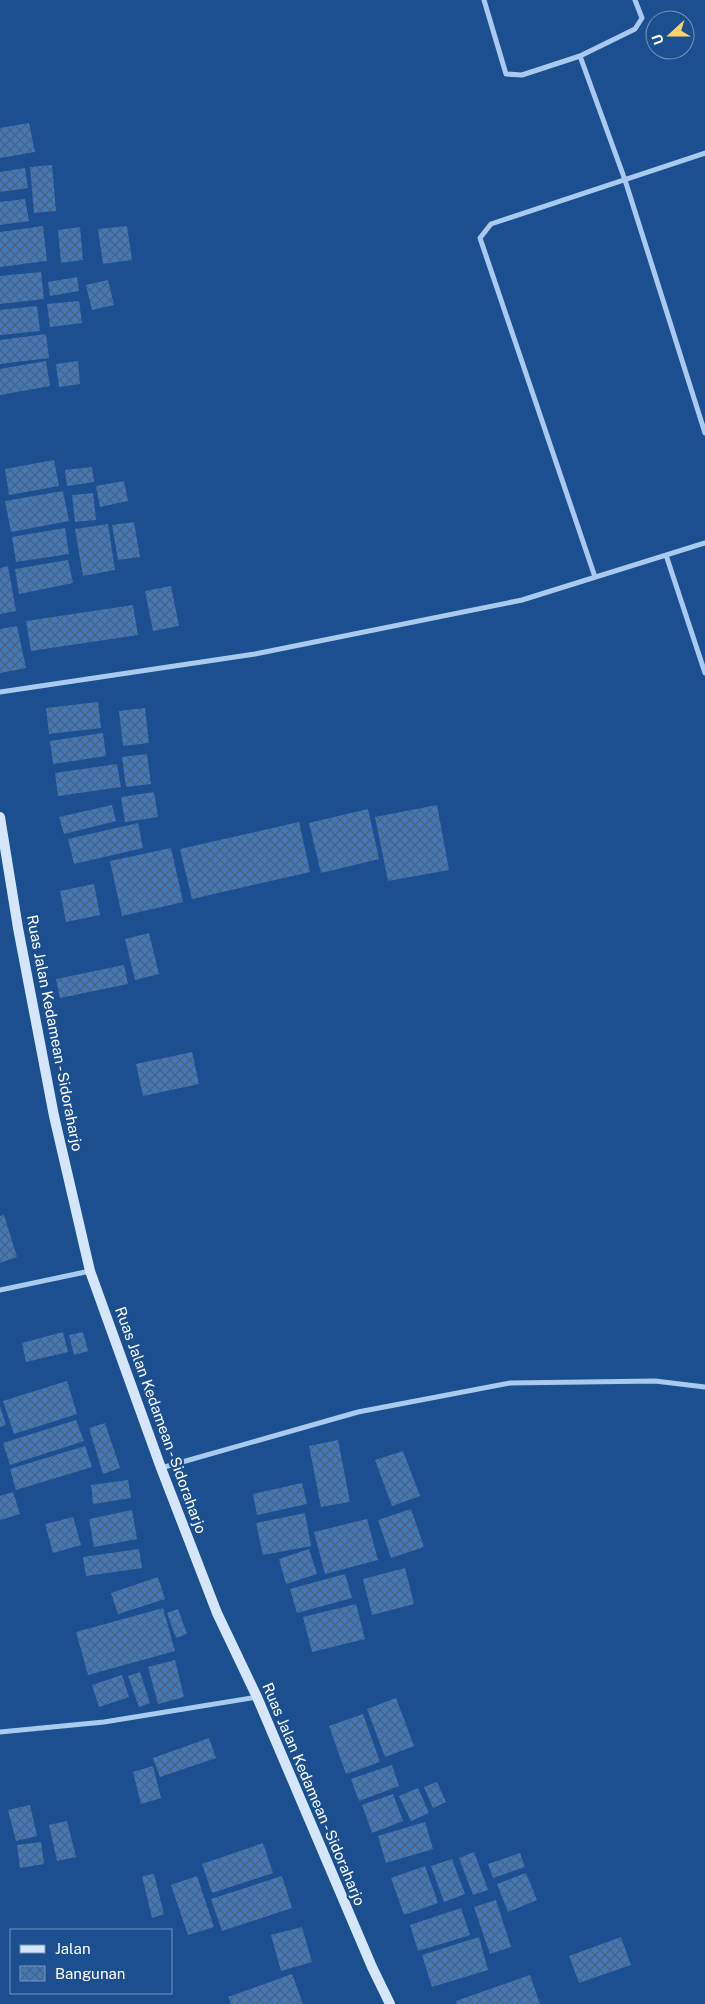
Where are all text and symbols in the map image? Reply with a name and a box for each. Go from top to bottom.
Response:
north arrow [645,10,695,60]
text: U [649,32,667,47]
street label: Ruas Jalan Kedamean - Sidoraharjo [24,913,86,1153]
street label: Ruas Jalan Kedamean - Sidoraharjo [112,1304,210,1536]
street label: Ruas Jalan Kedamean - Sidoraharjo [259,1680,369,1908]
legend [10,1929,172,1994]
text: Jalan [55,1940,91,1957]
text: Bangunan [55,1965,126,1982]

